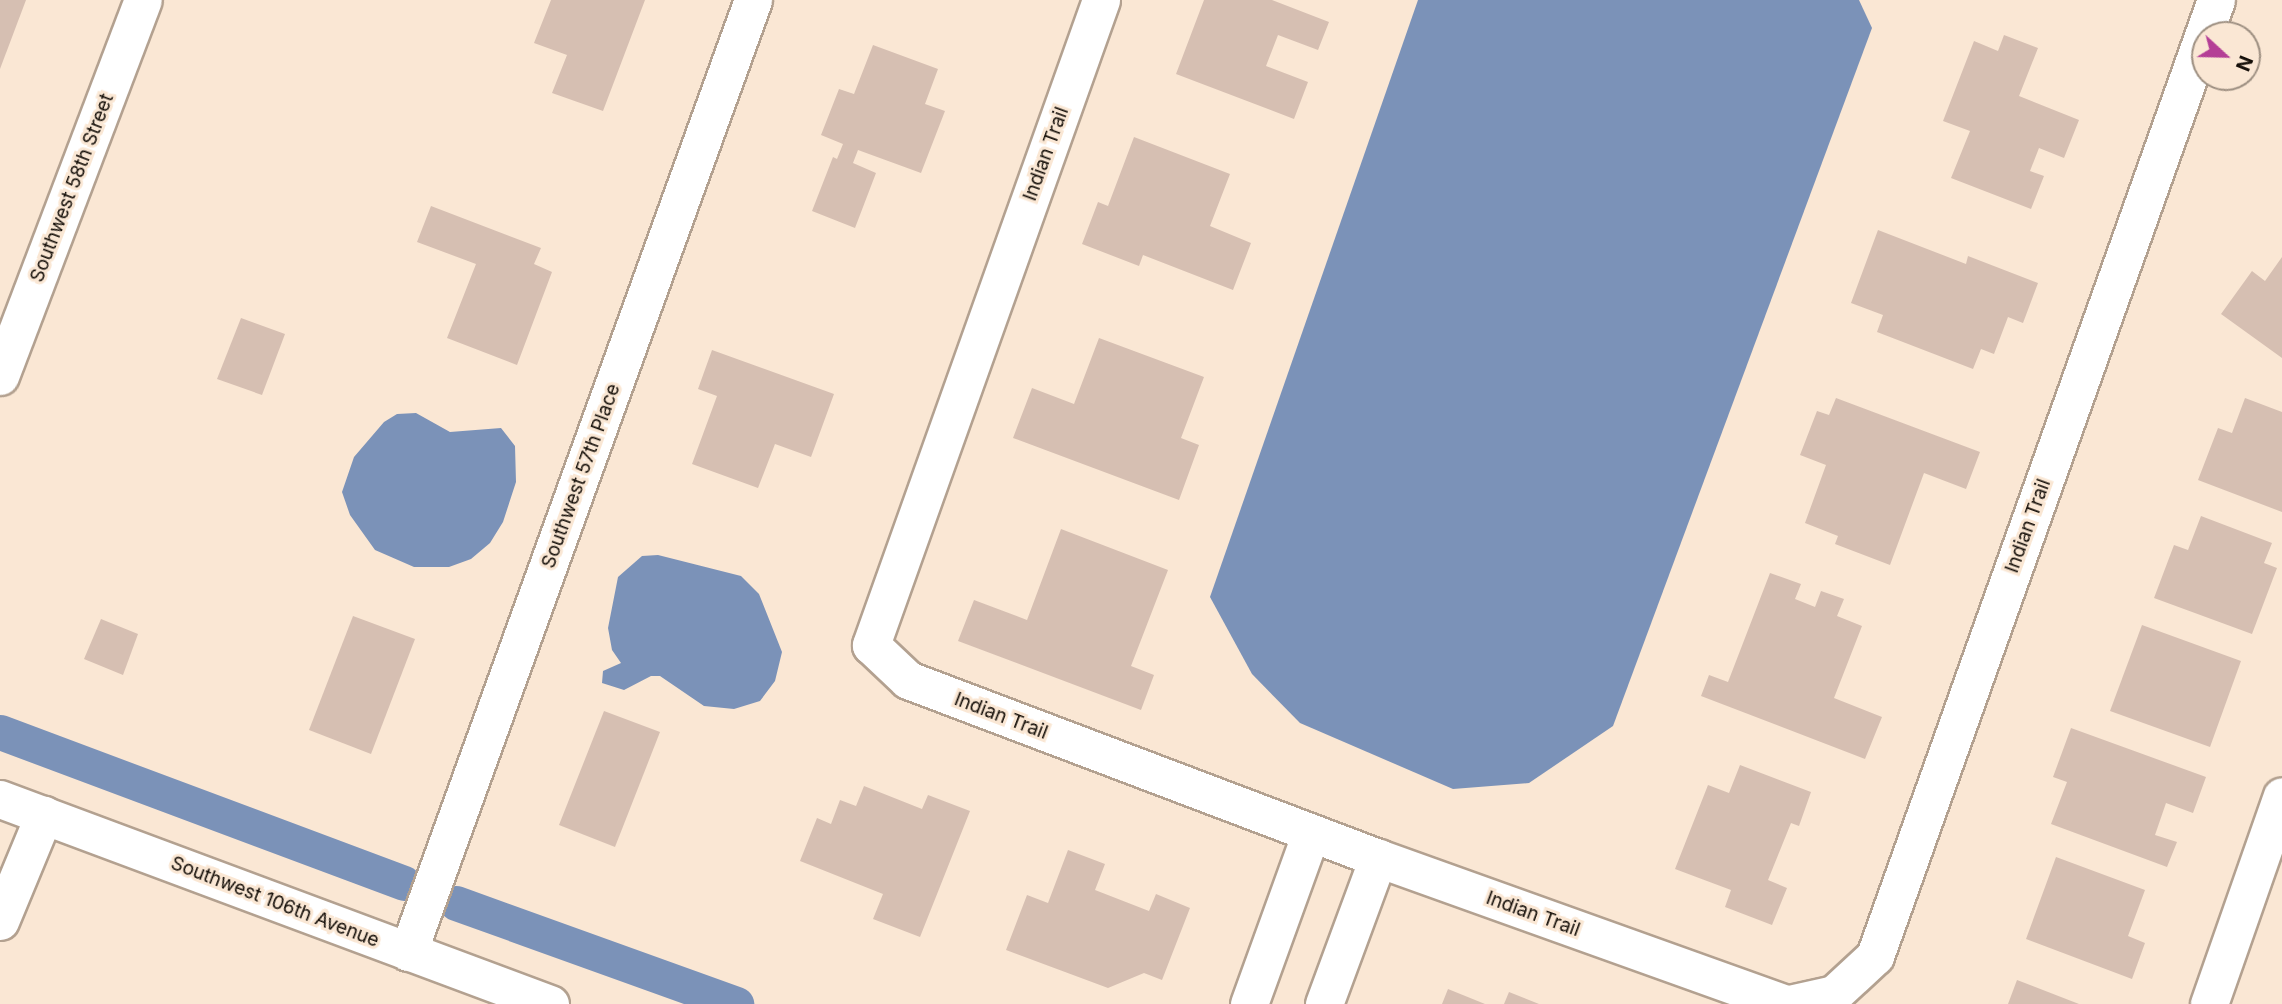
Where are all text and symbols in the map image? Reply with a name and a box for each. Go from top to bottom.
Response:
north arrow [2191,21,2261,91]
text: N [2231,52,2257,74]
street label: Southwest 58th Street [26,91,118,285]
street label: Indian Trail [1019,104,1073,204]
street label: Southwest 57th Place [537,381,625,571]
street label: Indian Trail [2001,476,2055,576]
street label: Indian Trail [951,688,1051,744]
street label: Southwest 106th Avenue [168,852,382,952]
street label: Indian Trail [1483,887,1583,941]

